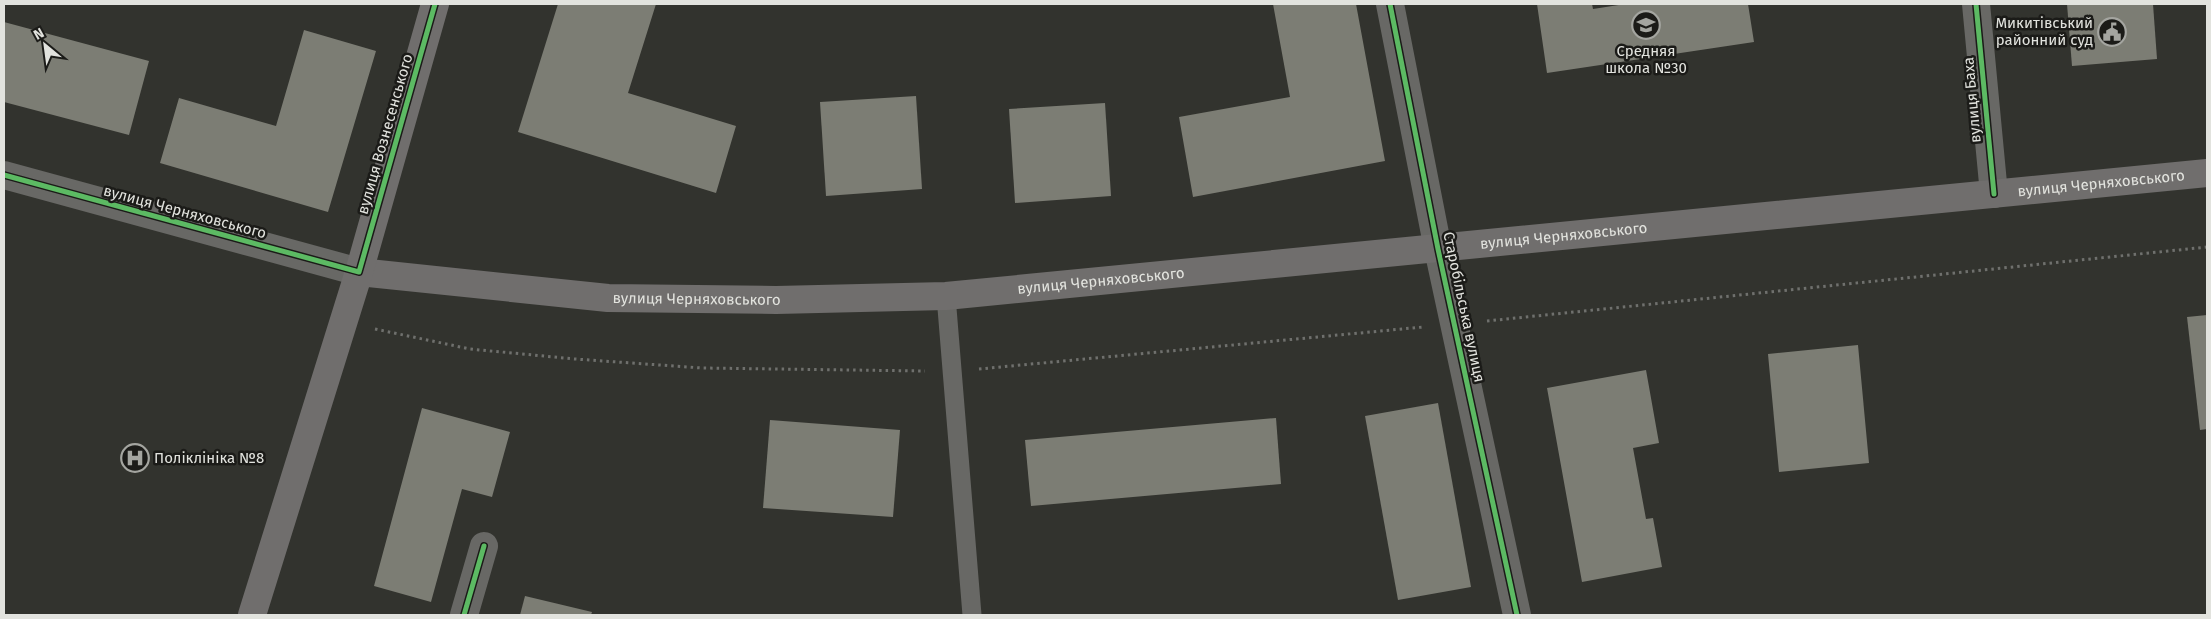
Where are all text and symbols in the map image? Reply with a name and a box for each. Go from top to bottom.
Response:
school or university icon: Средняя школа №30 [1631,10,1661,40]
place label: Микитівський районний суд [1995,14,2093,49]
public building icon: Микитівський районний суд [2097,17,2127,47]
north arrow [20,20,70,70]
text: N [31,24,47,44]
place label: Средняя школа №30 [1605,42,1687,77]
street label: вулиця Вознесенського [353,52,417,216]
street label: вулиця Баха [1959,56,1985,144]
street label: вулиця Черняховського [2017,166,2186,200]
street label: вулиця Черняховського [102,182,268,242]
street label: вулиця Черняховського [1479,219,1648,253]
street label: Старобільська вулиця [1439,230,1489,384]
street label: вулиця Черняховського [1016,264,1185,298]
street label: вулиця Черняховського [612,289,781,309]
hospital icon: Поліклініка №8 [120,443,150,473]
place label: Поліклініка №8 [154,449,264,467]

